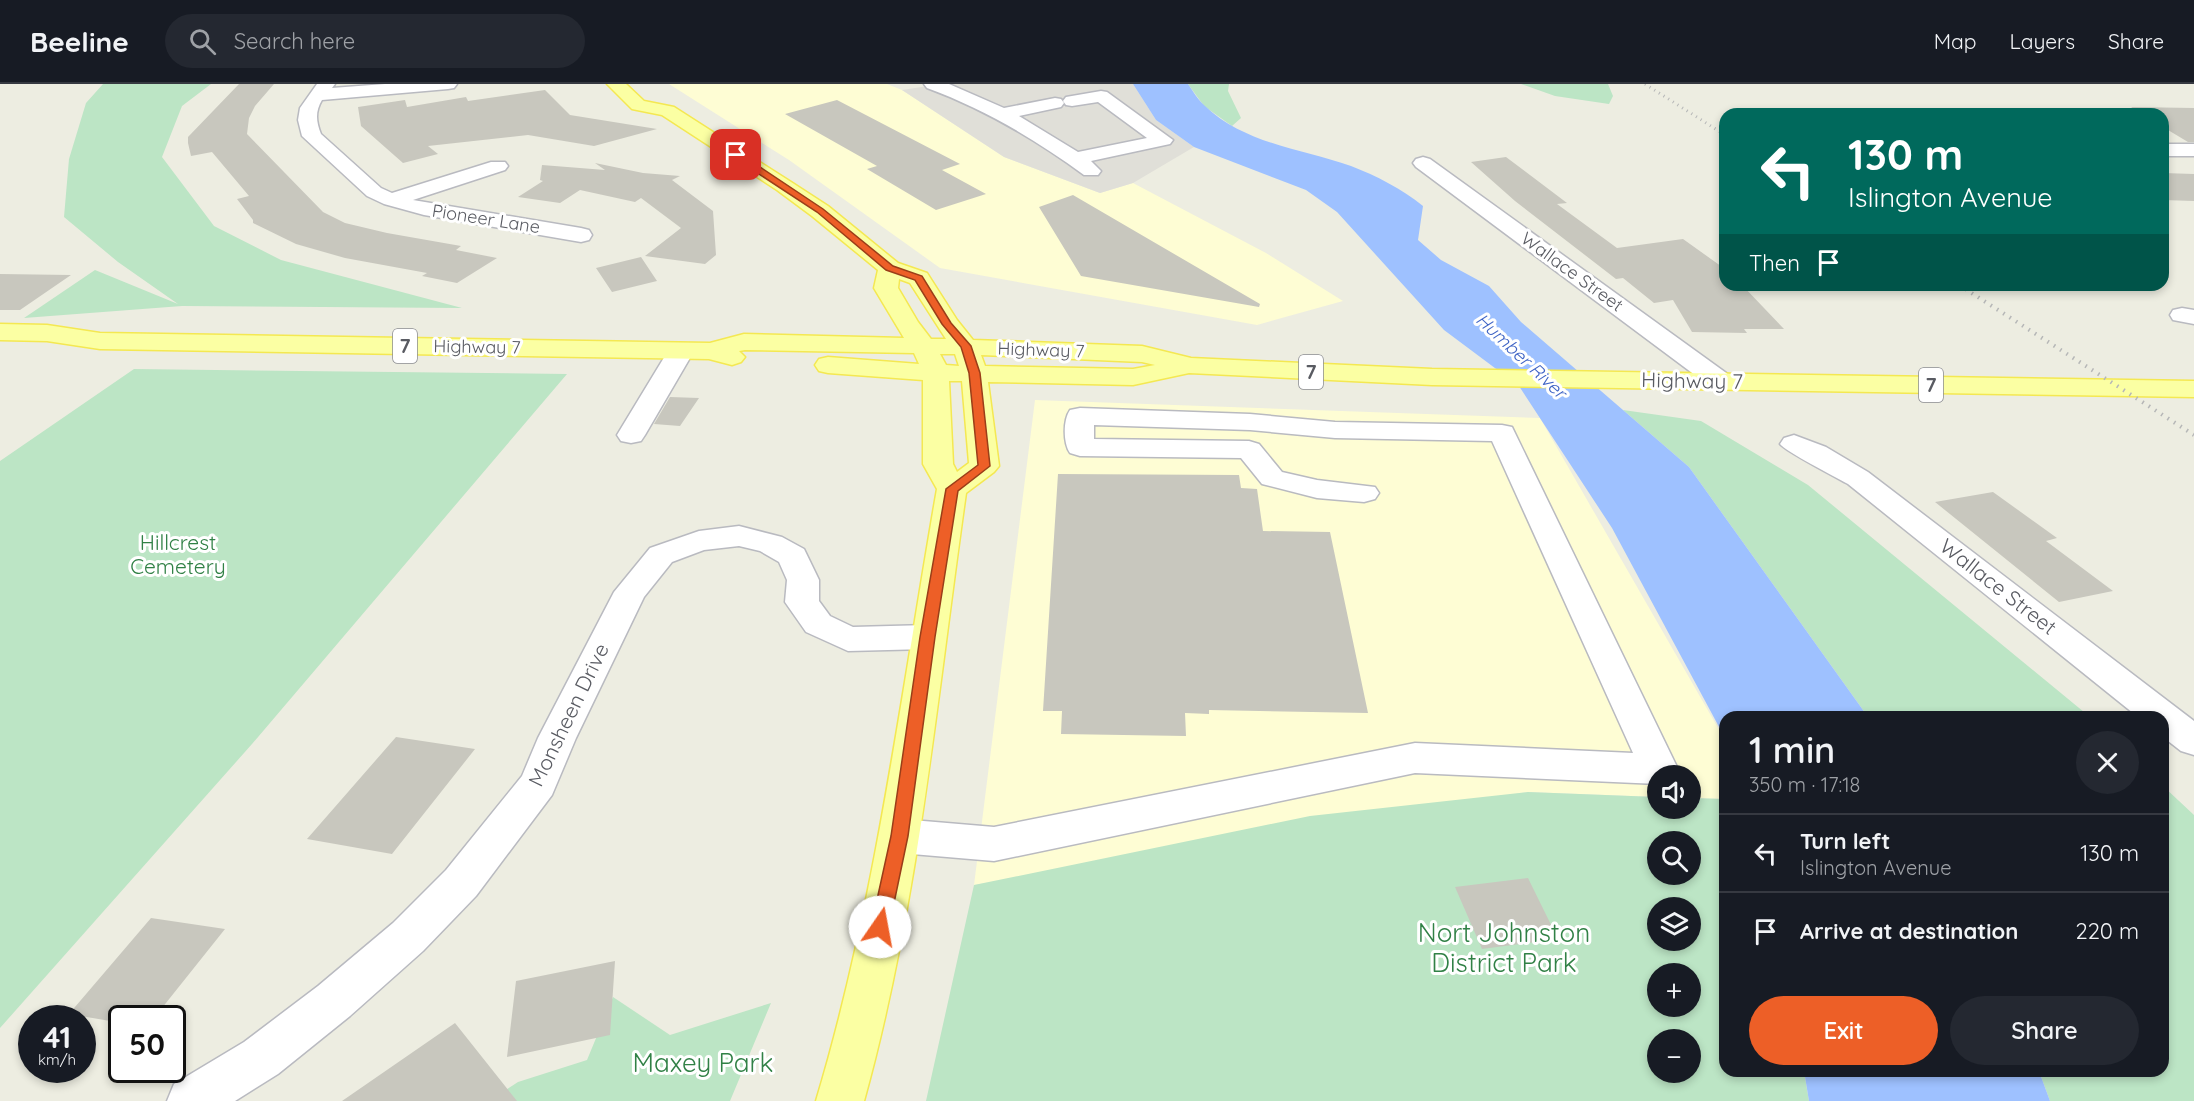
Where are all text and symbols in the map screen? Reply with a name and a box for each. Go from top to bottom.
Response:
search box [165,14,585,68]
text: Beeline [30,24,129,59]
icon: search [186,25,219,58]
text: Search here [234,27,355,55]
text: Map [1934,28,1977,54]
text: Layers [2010,28,2075,54]
text: Share [2108,28,2164,54]
text: 130 m [1848,128,1963,181]
pin [710,129,761,180]
icon: left [1749,132,1827,210]
icon: arrive [719,138,752,171]
text: Islington Avenue [1848,180,2053,214]
street label: Pioneer Lane [430,199,542,238]
street label: Wallace Street [1517,227,1628,316]
icon: arrive [1812,246,1845,279]
text: Then [1749,249,1800,277]
water label: Humber River [1471,308,1573,405]
road number: 7 [393,329,417,363]
street label: Highway 7 [433,334,521,359]
street label: Highway 7 [997,336,1085,363]
road number: 7 [1299,355,1323,389]
street label: Highway 7 [1641,366,1743,394]
road number: 7 [1919,368,1943,402]
park label: Hillcrest Cemetery [130,529,226,579]
street label: Wallace Street [1935,533,2062,640]
street label: Monsheen Drive [522,639,614,790]
text: 1 min [1749,727,1835,772]
button: close [2076,731,2139,794]
map controls [1647,765,1701,1083]
button: sound [1647,765,1701,819]
text: 350 m · 17:18 [1749,772,1860,797]
text: Turn left [1800,827,1890,855]
button: search [1647,831,1701,885]
icon: left [1749,837,1782,870]
text: 130 m [2080,839,2139,867]
text: Islington Avenue [1800,855,1951,880]
position arrow [848,895,912,959]
button: layers [1647,897,1701,951]
icon: arrive [1749,915,1782,948]
park label: Nort Johnston District Park [1418,916,1590,979]
text: Arrive at destination [1800,917,2018,945]
text: 220 m [2075,917,2139,945]
button: + [1647,963,1701,1017]
button: Exit [1749,996,1938,1065]
button: Share [1950,996,2139,1065]
speed limit sign: 50 [108,1005,186,1083]
text: 41 [43,1018,71,1056]
button: − [1647,1029,1701,1083]
park label: Maxey Park [632,1046,774,1079]
text: km/h [38,1050,76,1069]

